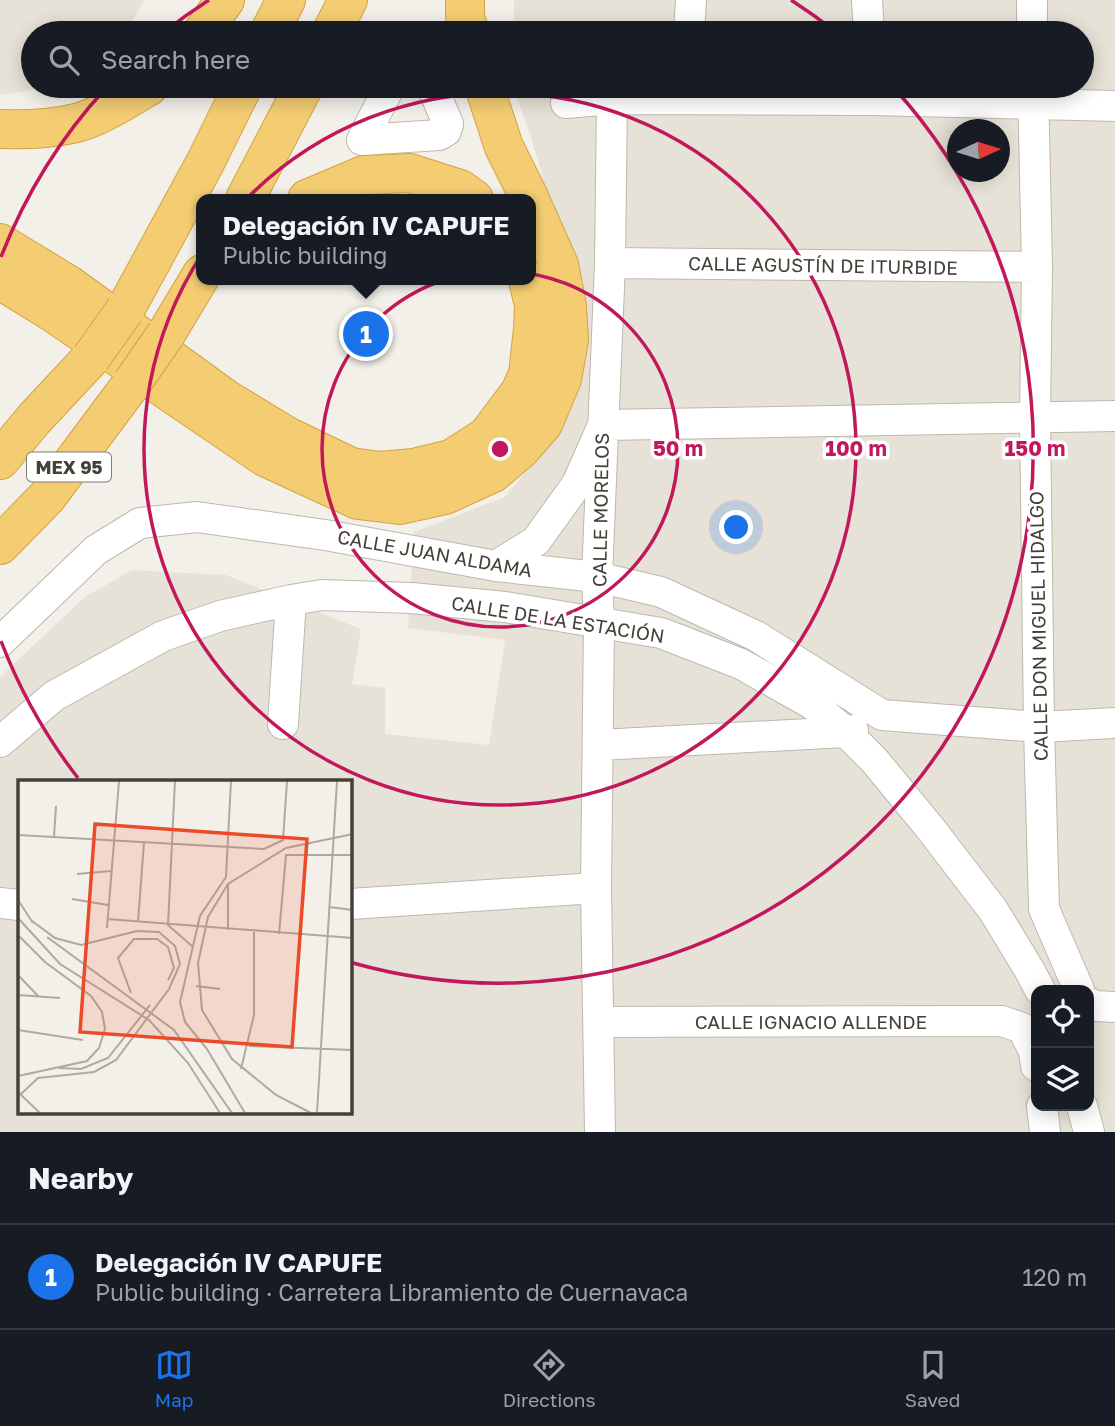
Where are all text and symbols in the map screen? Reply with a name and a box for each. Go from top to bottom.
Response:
search box [21,21,1094,98]
icon: search [45,41,83,79]
text: Search here [101,44,250,75]
north arrow [947,119,1010,182]
popup [196,194,536,285]
text: Delegación IV CAPUFE [222,210,510,241]
text: Public building [222,241,387,269]
street label: CALLE AGUSTÍN DE ITURBIDE [688,251,958,279]
pin: 1 [343,308,389,360]
street label: CALLE MORELOS [587,433,613,587]
text: 50 m [653,435,703,461]
text: 100 m [825,435,887,461]
text: 150 m [1005,435,1065,461]
centre of rings [488,437,512,461]
road number: MEX 95 [27,452,111,481]
street label: CALLE DON MIGUEL HIDALGO [1024,491,1052,761]
your location [719,510,753,544]
street label: CALLE JUAN ALDAMA [336,525,534,582]
street label: CALLE DE LA ESTACIÓN [450,591,666,647]
inset map [18,780,352,1114]
map controls [1031,985,1094,1111]
button: locate [1031,985,1094,1048]
street label: CALLE IGNACIO ALLENDE [695,1010,927,1033]
button: layers [1031,1048,1094,1111]
text: Nearby [28,1160,133,1196]
text: Delegación IV CAPUFE [95,1247,382,1278]
text: 1 [45,1263,57,1291]
text: 120 m [1022,1263,1087,1291]
text: Public building · Carretera Libramiento de Cuernavaca [95,1278,688,1306]
tab: Map [155,1346,193,1411]
tab: Directions [503,1346,596,1411]
tab: Saved [905,1346,960,1411]

